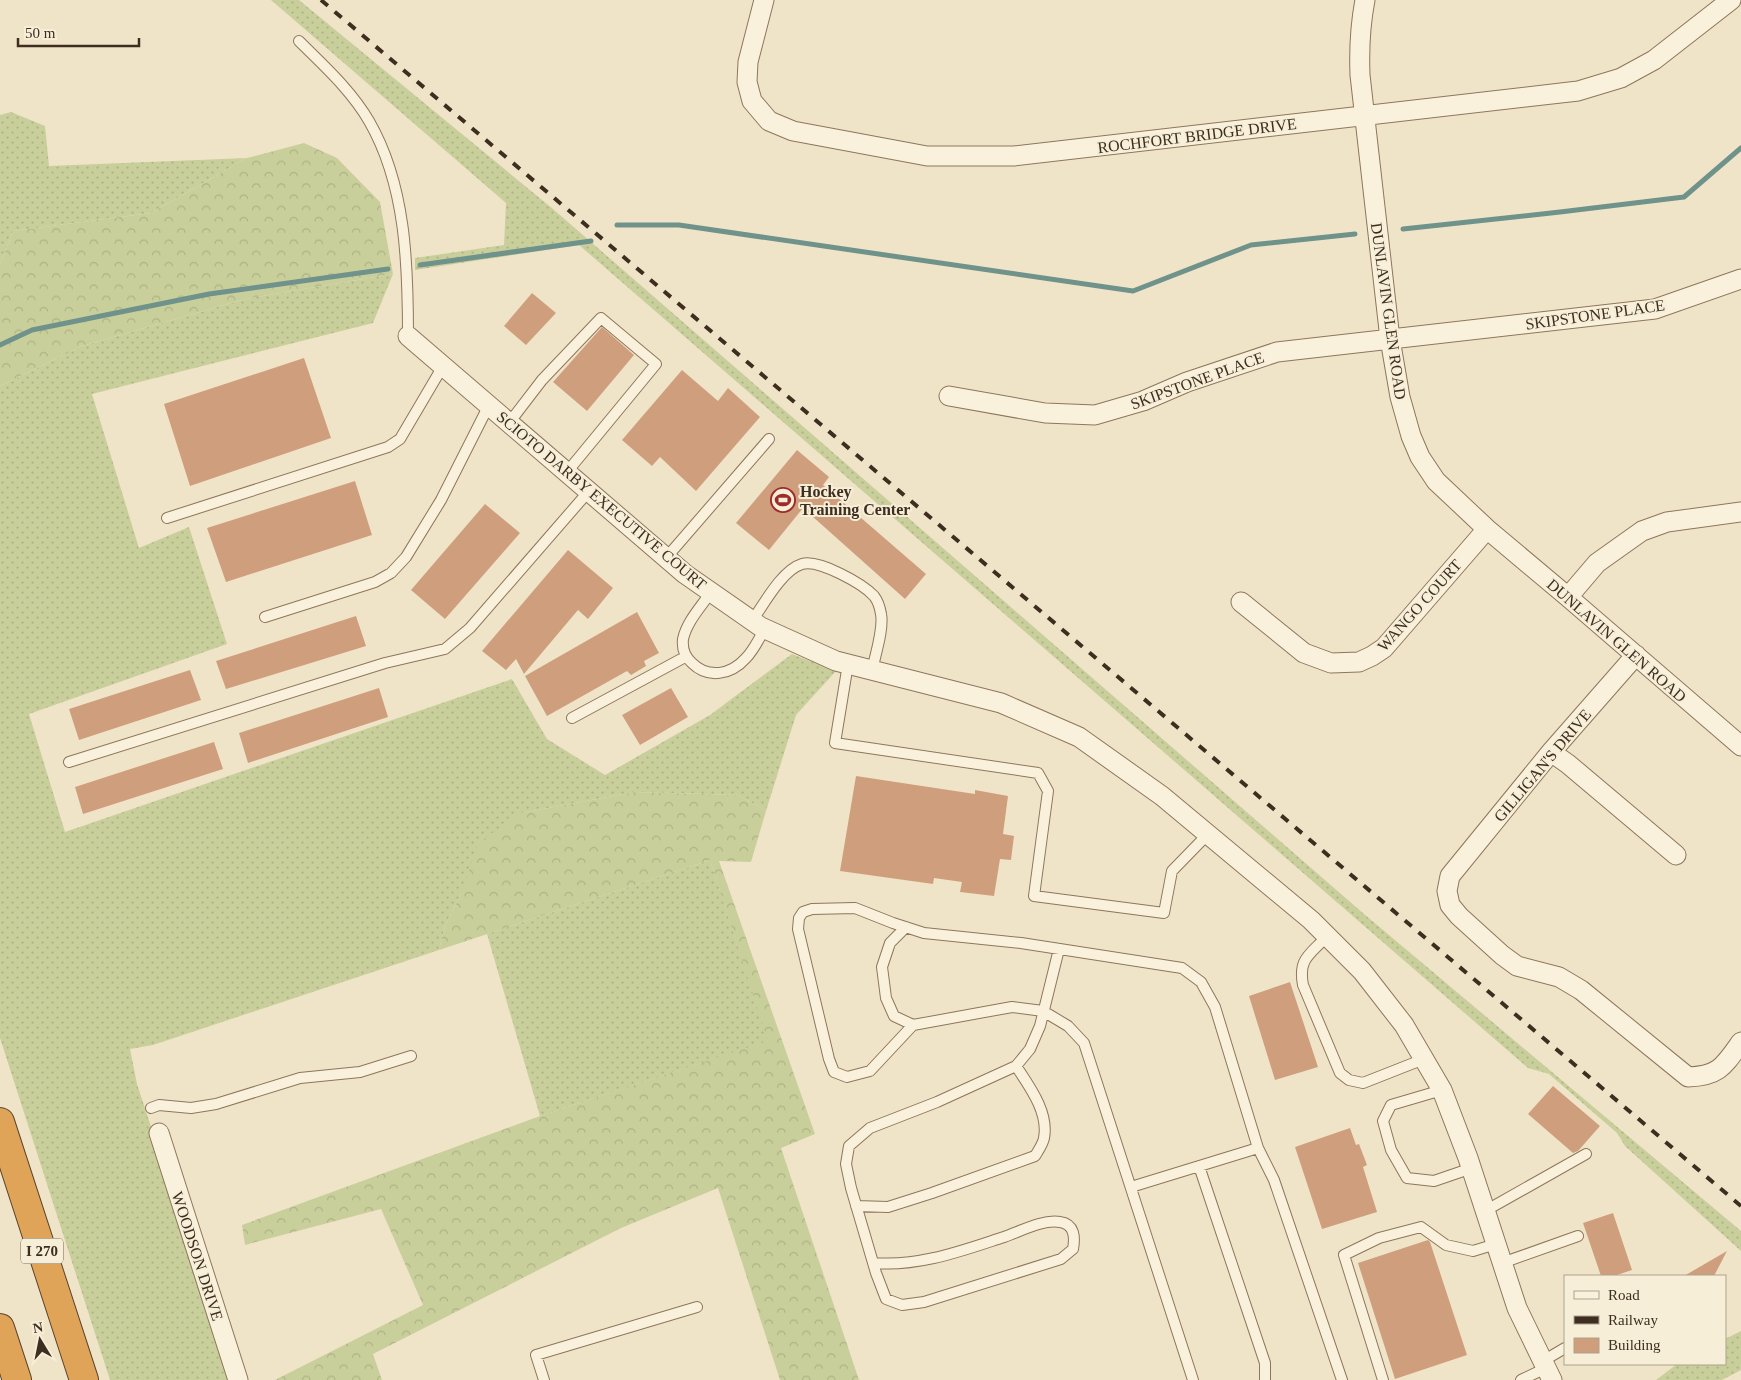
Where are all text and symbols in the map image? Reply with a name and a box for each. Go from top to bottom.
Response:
scale bar [18,15,139,47]
text: 50 m [25,25,56,41]
street label: ROCHFORT BRIDGE DRIVE [1096,115,1298,156]
street label: DUNLAVIN GLEN ROAD [1368,222,1409,401]
street label: SKIPSTONE PLACE [1524,296,1666,333]
street label: SKIPSTONE PLACE [1128,348,1266,413]
street label: SCIOTO DARBY EXECUTIVE COURT [494,408,710,593]
place label: Hockey Training Center [800,483,910,519]
sports icon: Hockey Training Center [770,487,796,513]
street label: WANGO COURT [1374,556,1465,654]
street label: DUNLAVIN GLEN ROAD [1544,575,1690,705]
street label: GILLIGAN'S DRIVE [1491,706,1594,825]
street label: WOODSON DRIVE [169,1189,226,1323]
road number: I 270 [21,1238,63,1264]
legend [1564,1275,1726,1365]
text: Road [1608,1287,1640,1303]
text: Railway [1608,1312,1658,1328]
north arrow [15,1315,65,1365]
text: N [32,1319,44,1336]
text: Building [1608,1337,1661,1353]

